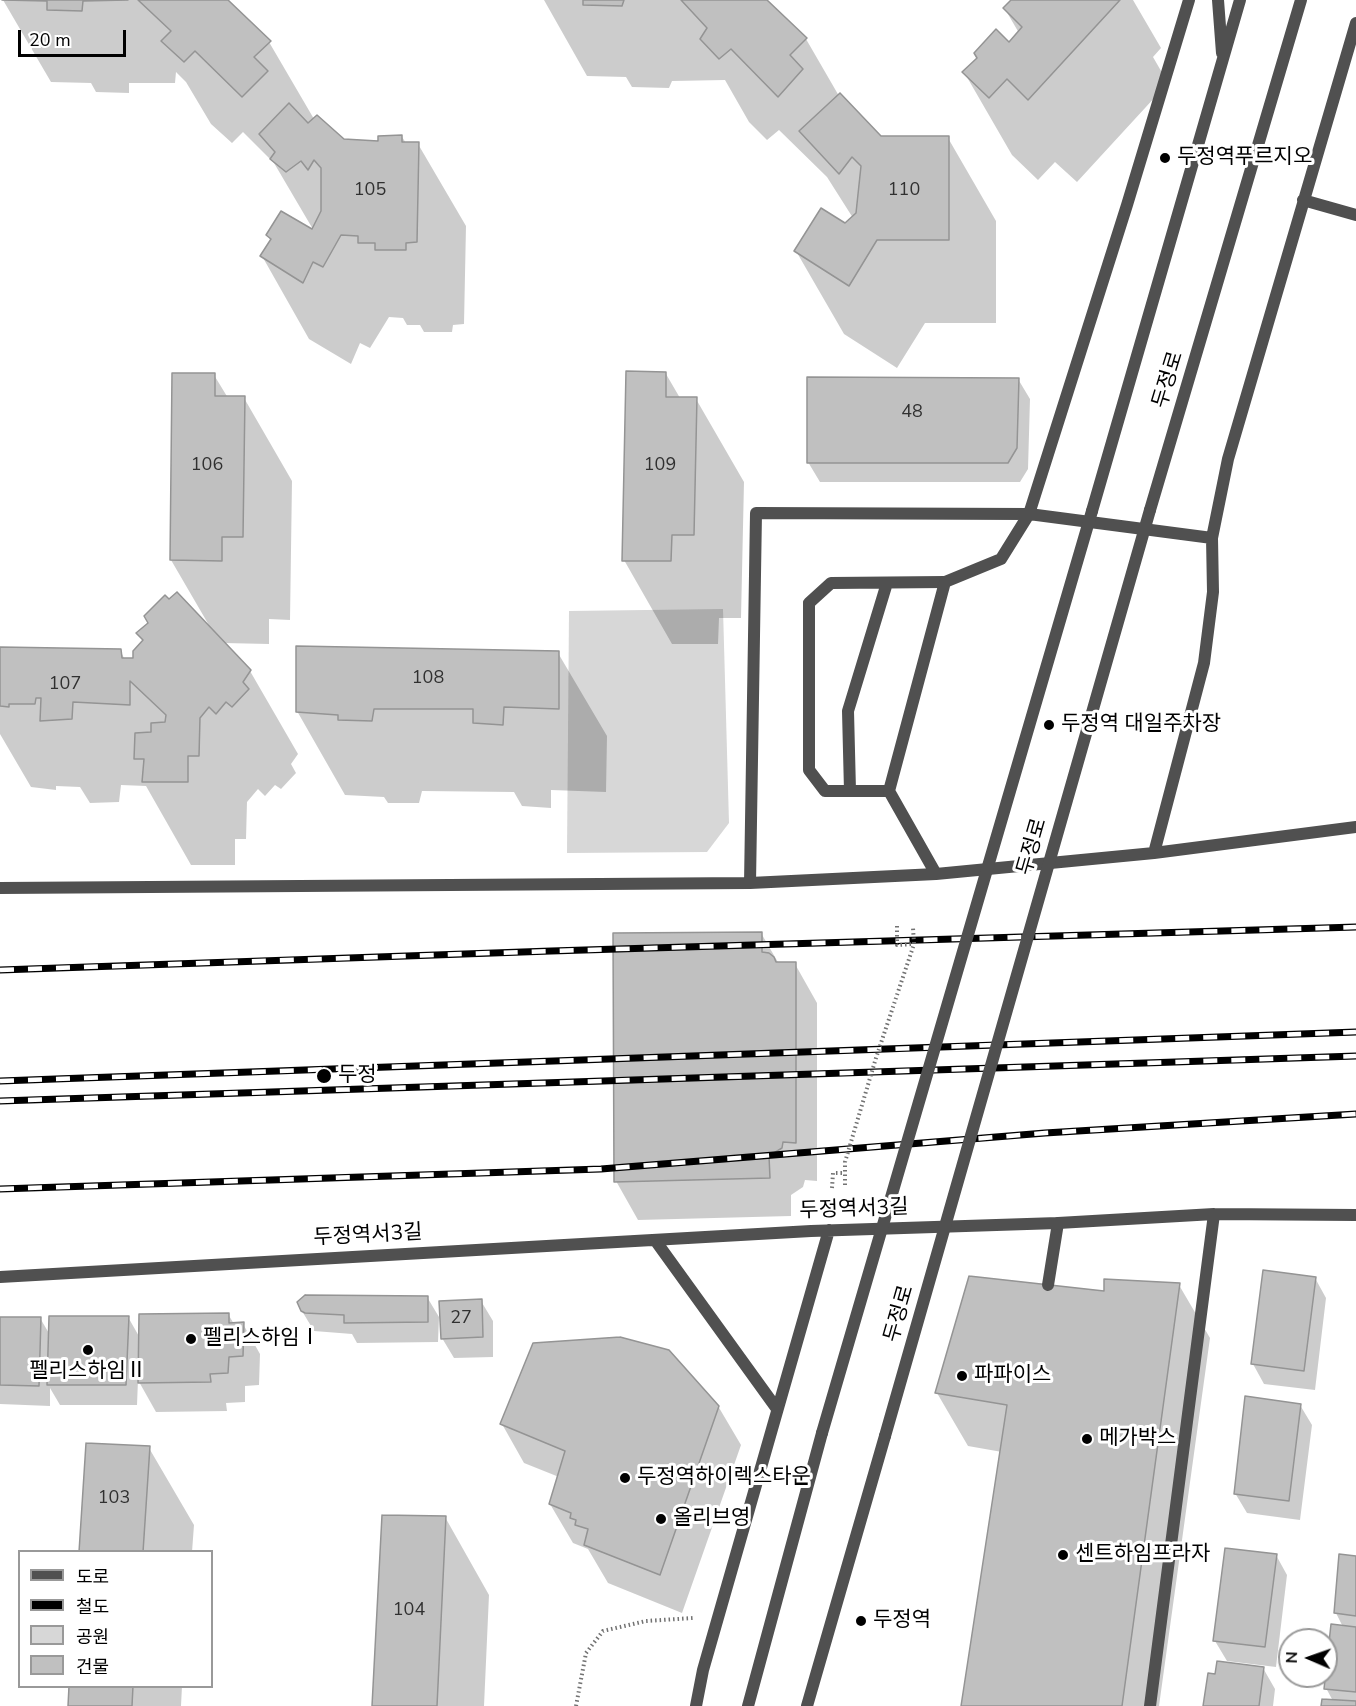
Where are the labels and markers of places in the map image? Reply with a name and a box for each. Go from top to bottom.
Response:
place label: 두정역푸르지오 [1177,145,1312,171]
marker: 두정역푸르지오 [1158,151,1172,165]
place label: 두정역 대일주차장 [1061,712,1221,738]
marker: 두정역 대일주차장 [1042,718,1056,732]
place label: 두정 [338,1063,377,1089]
marker: 두정 [315,1067,333,1085]
place label: 펠리스하임Ⅰ [203,1326,321,1352]
marker: 펠리스하임Ⅰ [184,1332,198,1346]
marker: 펠리스하임Ⅱ [81,1343,95,1357]
place label: 펠리스하임Ⅱ [29,1359,147,1385]
place label: 파파이스 [974,1363,1051,1389]
marker: 파파이스 [955,1369,969,1383]
place label: 메가박스 [1099,1426,1176,1452]
marker: 메가박스 [1080,1432,1094,1446]
place label: 두정역하이렉스타운 [637,1465,811,1491]
marker: 두정역하이렉스타운 [618,1471,632,1485]
place label: 올리브영 [673,1506,750,1532]
marker: 올리브영 [654,1512,668,1526]
place label: 센트하임프라자 [1075,1542,1210,1568]
marker: 센트하임프라자 [1056,1548,1070,1562]
place label: 두정역 [873,1608,931,1634]
marker: 두정역 [854,1614,868,1628]

